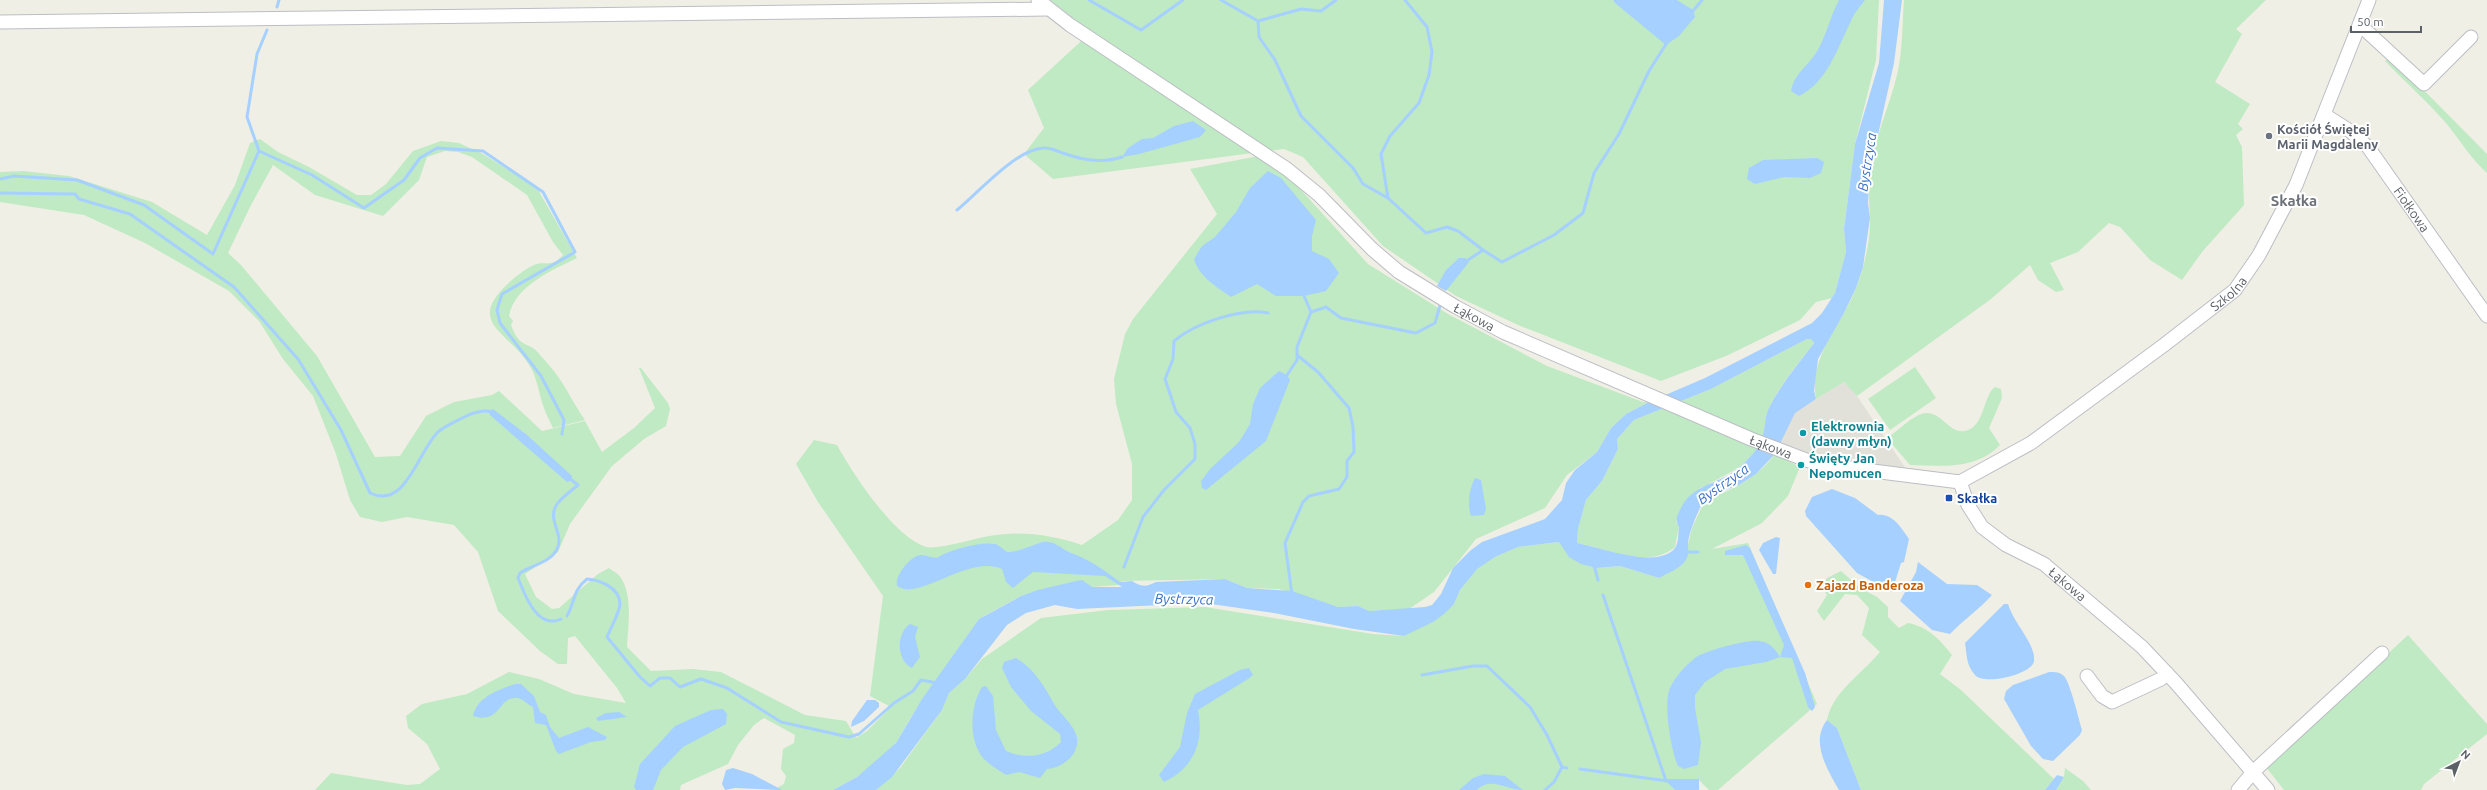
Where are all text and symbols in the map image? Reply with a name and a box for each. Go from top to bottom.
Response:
scale bar [2351,8,2421,34]
text: 50 m [2357,15,2384,28]
place label: Kościół Świętej Marii Magdaleny [2277,121,2378,151]
water label: Bystrzyca [1854,131,1880,192]
marker: Kościół Świętej Marii Magdaleny [2264,131,2274,141]
street label: Fiołkowa [2391,184,2433,235]
district label: Skałka [2271,192,2317,209]
street label: Szkolna [2207,274,2249,314]
street label: Łąkowa [1451,300,1497,333]
place label: Elektrownia (dawny młyn) [1811,419,1892,449]
marker: Elektrownia (dawny młyn) [1798,428,1808,438]
street label: Łąkowa [1748,432,1794,461]
place label: Święty Jan Nepomucen [1809,450,1882,480]
water label: Bystrzyca [1694,460,1752,507]
marker: Święty Jan Nepomucen [1796,460,1806,470]
place label: Skałka [1957,491,1997,505]
marker: Skałka [1944,493,1954,503]
street label: Łąkowa [2046,564,2089,604]
place label: Zajazd Banderoza [1816,578,1924,592]
marker: Zajazd Banderoza [1803,580,1813,590]
water label: Bystrzyca [1154,590,1214,608]
north arrow [2439,742,2479,782]
text: N [2459,747,2473,762]

